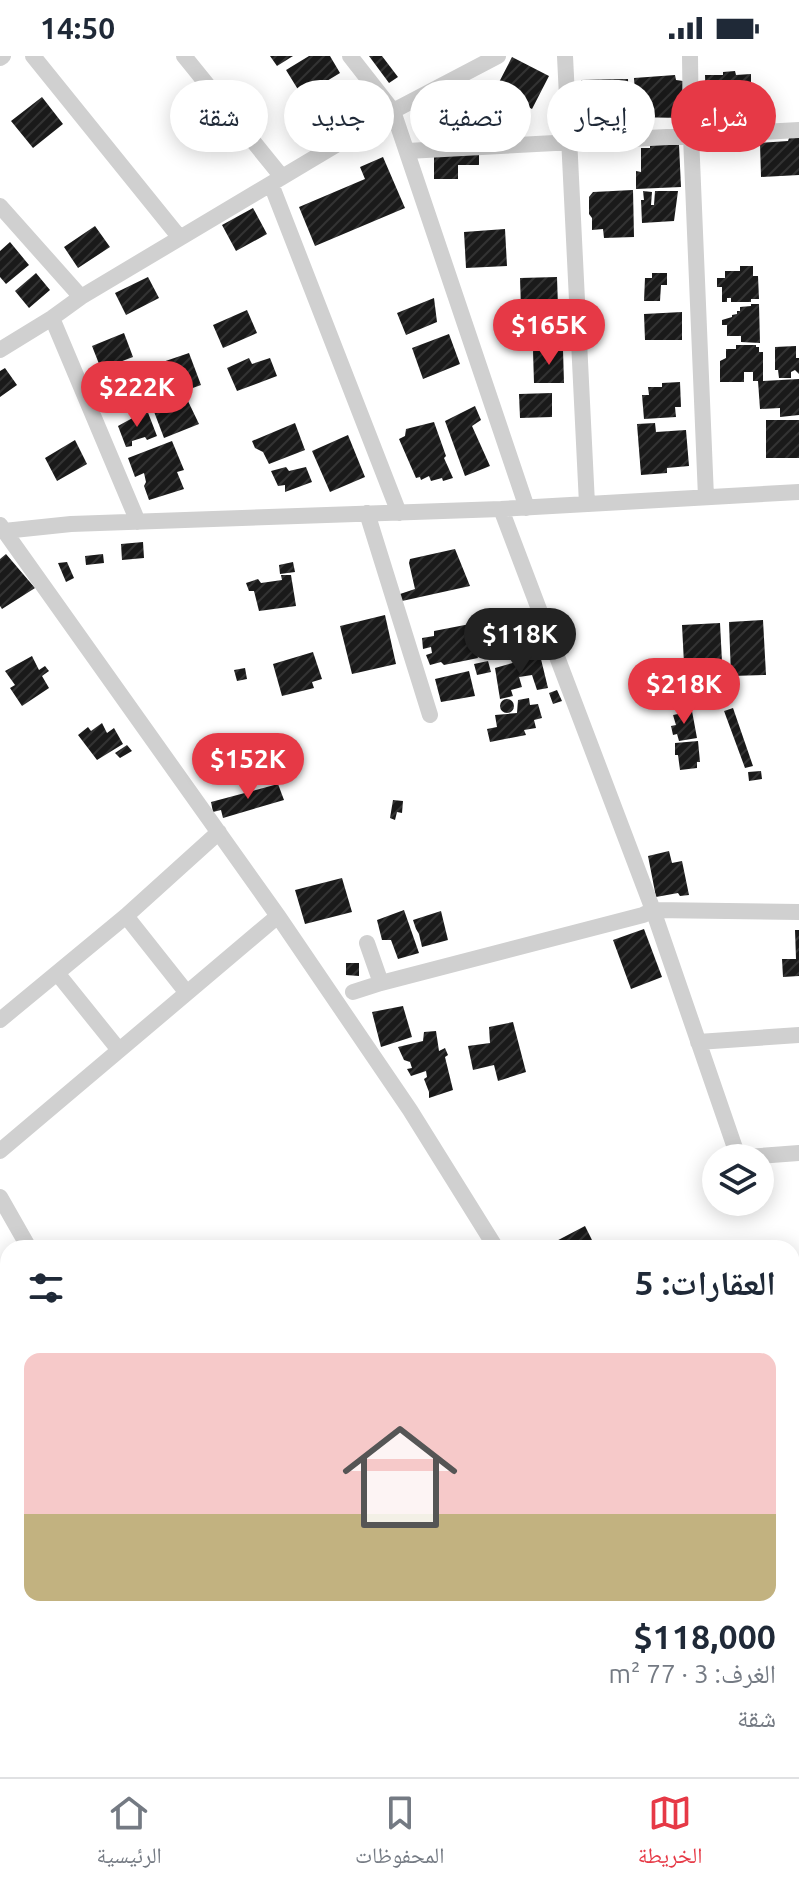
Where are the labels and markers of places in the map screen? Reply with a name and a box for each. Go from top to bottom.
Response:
pin: $165K [493,299,605,367]
pin: $222K [81,361,193,429]
pin: $118K [464,608,576,676]
pin: $218K [628,658,740,726]
pin: $152K [192,733,304,801]

